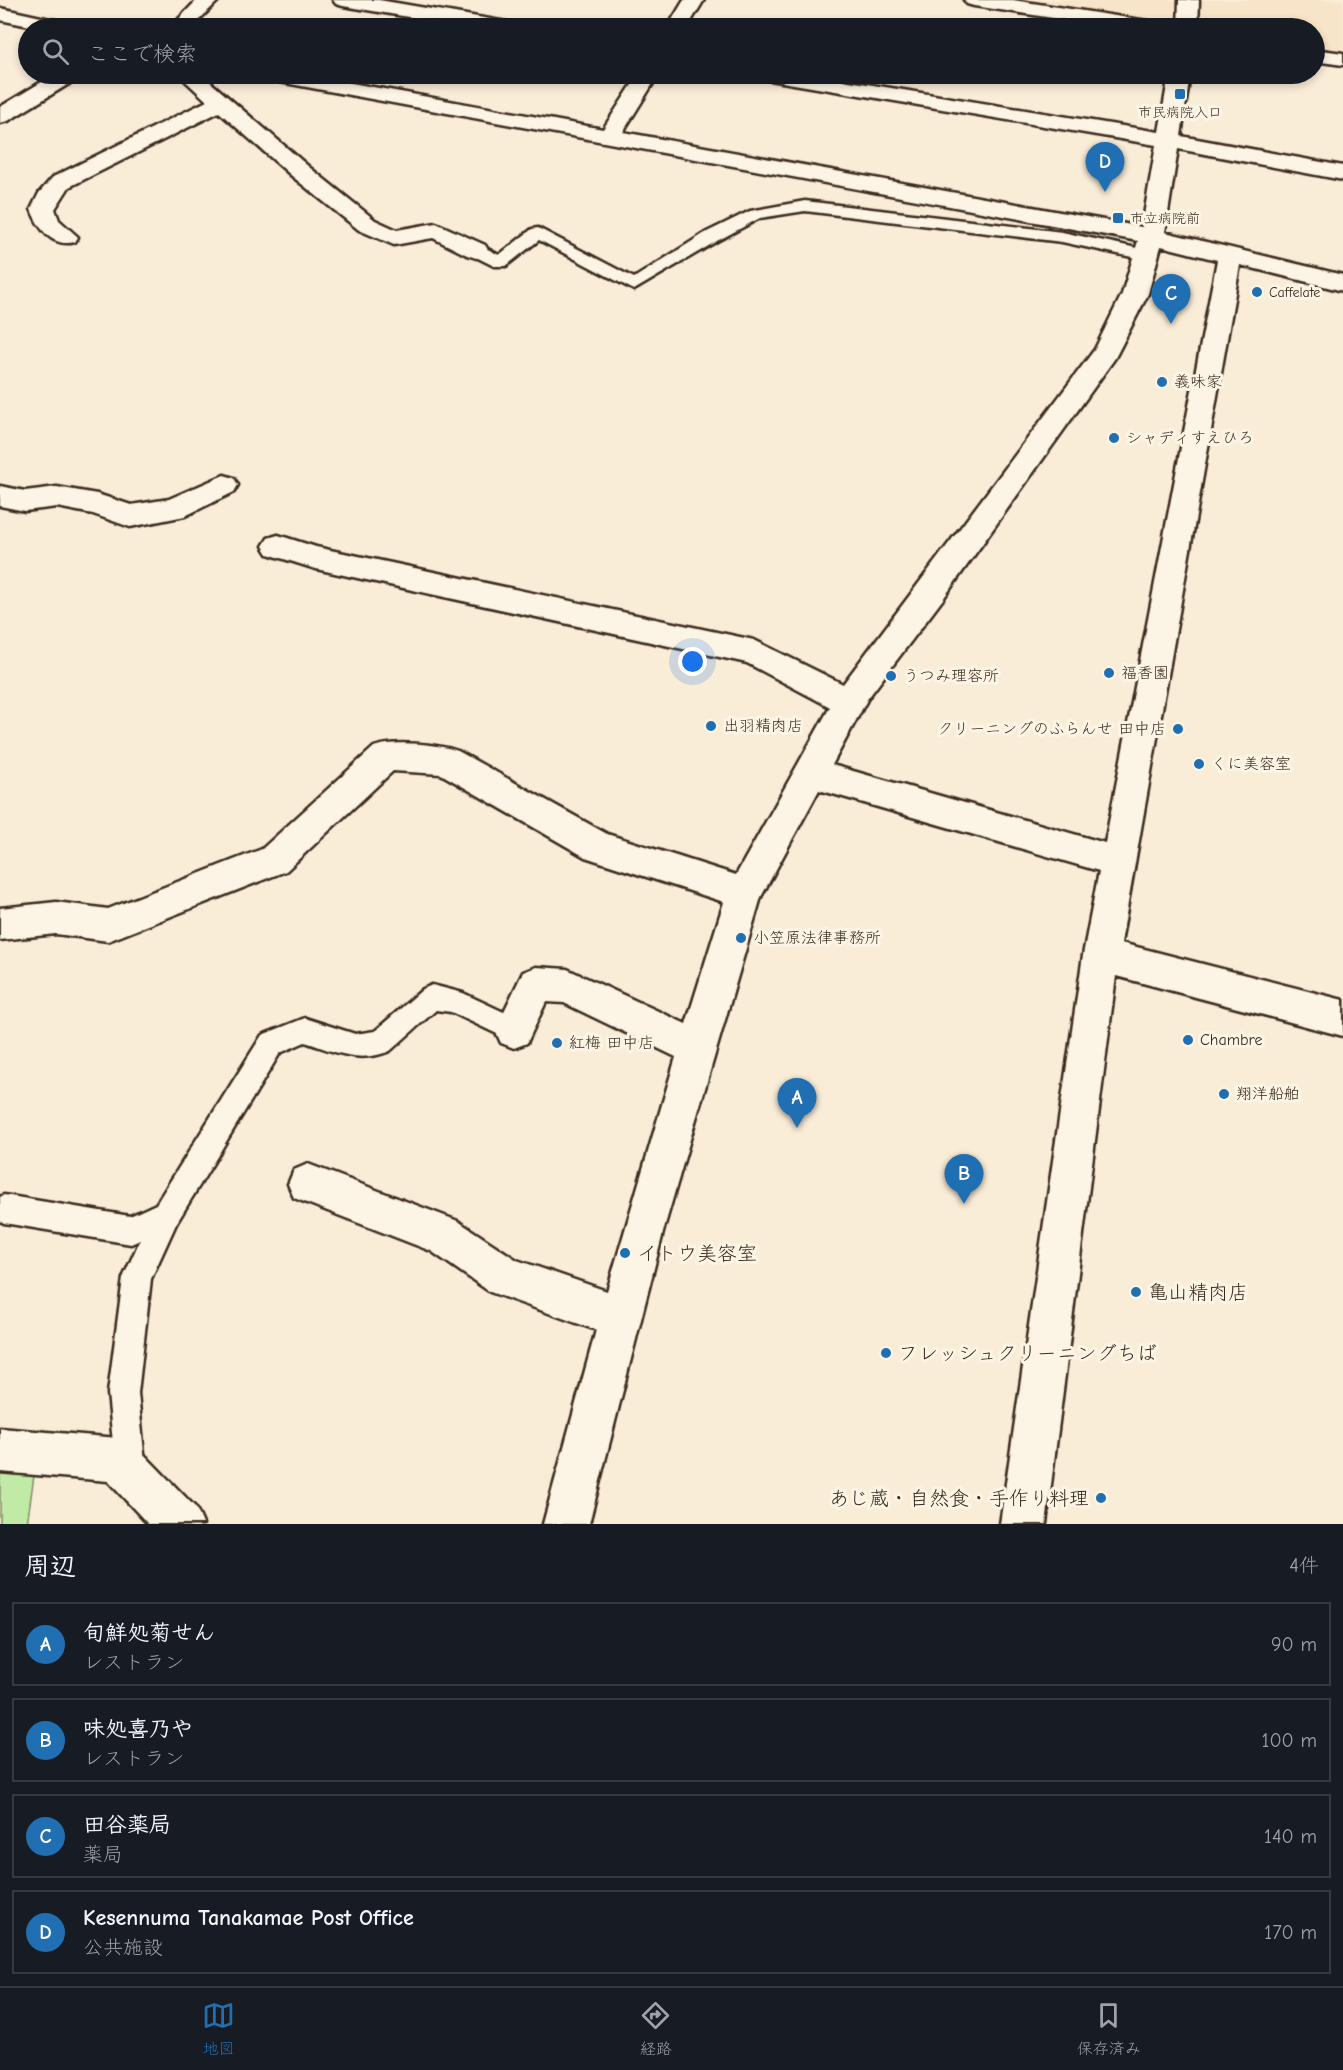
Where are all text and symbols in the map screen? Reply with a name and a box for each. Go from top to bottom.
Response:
search box [18,18,1325,84]
icon: search [39,35,72,68]
text: ここで検索 [87,41,197,67]
marker: 市民病院入口 [1173,87,1187,101]
place label: 市民病院入口 [1138,104,1222,121]
pin: D [1086,142,1124,192]
place label: 市立病院前 [1130,210,1200,227]
marker: 市立病院前 [1111,211,1125,225]
pin: C [1152,274,1190,324]
place label: Caffelate [1269,284,1320,301]
marker: Caffelate [1250,285,1264,299]
place label: 義味家 [1174,373,1222,391]
marker: 義味家 [1155,375,1169,389]
place label: シャディすえひろ [1126,429,1254,447]
marker: シャディすえひろ [1107,431,1121,445]
your location [678,647,707,676]
place label: 福香園 [1121,664,1169,682]
marker: 福香園 [1102,666,1116,680]
place label: うつみ理容所 [903,667,999,685]
marker: うつみ理容所 [884,669,898,683]
place label: 出羽精肉店 [723,717,803,735]
marker: 出羽精肉店 [704,719,718,733]
place label: クリーニングのふらんせ 田中店 [937,720,1166,738]
marker: クリーニングのふらんせ 田中店 [1171,722,1185,736]
place label: くに美容室 [1211,755,1291,773]
marker: くに美容室 [1192,757,1206,771]
place label: 小笠原法律事務所 [753,929,881,947]
marker: 小笠原法律事務所 [734,931,748,945]
place label: Chambre [1200,1031,1263,1049]
marker: Chambre [1181,1033,1195,1047]
place label: 紅梅 田中店 [569,1034,654,1052]
marker: 紅梅 田中店 [550,1036,564,1050]
pin: A [778,1078,816,1128]
place label: 翔洋船舶 [1236,1085,1300,1103]
marker: 翔洋船舶 [1217,1087,1231,1101]
pin: B [944,1154,984,1204]
place label: イトウ美容室 [637,1242,757,1265]
marker: イトウ美容室 [618,1246,632,1260]
place label: 亀山精肉店 [1148,1281,1248,1304]
marker: 亀山精肉店 [1129,1285,1143,1299]
place label: フレッシュクリーニングちば [898,1342,1157,1365]
marker: フレッシュクリーニングちば [879,1346,893,1360]
place label: あじ蔵・自然食・手作り料理 [829,1487,1089,1510]
marker: あじ蔵・自然食・手作り料理 [1094,1491,1108,1505]
text: 周辺 [24,1552,76,1582]
text: 4件 [1289,1554,1319,1577]
text: 旬鮮処菊せん [83,1620,215,1646]
text: A [40,1633,51,1656]
text: 90 m [1271,1633,1317,1656]
text: レストラン [83,1651,185,1674]
text: 味処喜乃や [83,1716,193,1742]
text: B [39,1729,52,1752]
text: 100 m [1262,1729,1317,1752]
text: レストラン [83,1747,185,1770]
text: 田谷薬局 [83,1812,171,1838]
text: C [39,1825,52,1848]
text: 140 m [1264,1825,1317,1848]
text: 薬局 [83,1843,123,1866]
text: Kesennuma Tanakamae Post Office [83,1905,414,1931]
text: D [39,1921,52,1944]
text: 170 m [1264,1921,1317,1944]
text: 公共施設 [83,1936,163,1959]
tab: 地図 [202,1999,235,2059]
tab: 経路 [639,1999,672,2059]
tab: 保存済み [1077,1999,1141,2059]

